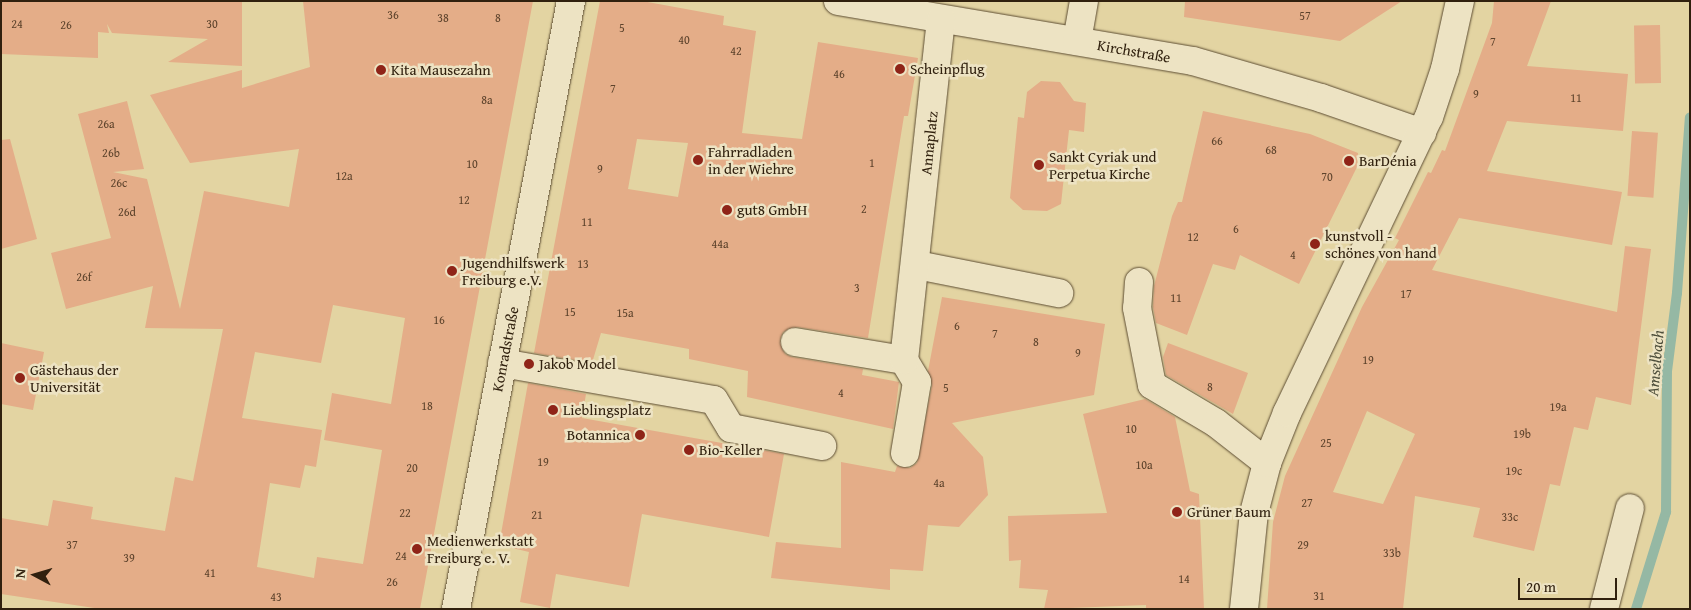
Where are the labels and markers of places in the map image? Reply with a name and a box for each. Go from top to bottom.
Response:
place label: Scheinpflug [910,60,985,78]
place label: Kita Mausezahn [391,61,491,79]
marker: Scheinpflug [894,63,906,75]
marker: Kita Mausezahn [375,64,387,76]
place label: Fahrradladen in der Wiehre [708,142,794,177]
place label: Sankt Cyriak und Perpetua Kirche [1049,147,1157,182]
place label: BarDénia [1359,152,1417,170]
marker: Fahrradladen in der Wiehre [692,154,704,166]
marker: BarDénia [1343,155,1355,167]
marker: Sankt Cyriak und Perpetua Kirche [1033,159,1045,171]
place label: gut8 GmbH [737,201,807,219]
marker: gut8 GmbH [721,204,733,216]
place label: kunstvoll - schönes von hand [1325,226,1437,261]
marker: kunstvoll - schönes von hand [1309,238,1321,250]
place label: Jugendhilfswerk Freiburg e.V. [462,253,565,288]
marker: Jugendhilfswerk Freiburg e.V. [446,265,458,277]
place label: Jakob Model [539,355,616,373]
marker: Jakob Model [523,358,535,370]
place label: Gästehaus der Universität [30,360,118,395]
marker: Gästehaus der Universität [14,372,26,384]
place label: Lieblingsplatz [563,401,651,419]
marker: Lieblingsplatz [547,404,559,416]
place label: Botannica [567,426,630,444]
marker: Botannica [634,429,646,441]
place label: Bio-Keller [699,441,762,459]
marker: Bio-Keller [683,444,695,456]
place label: Grüner Baum [1187,503,1271,521]
marker: Grüner Baum [1171,506,1183,518]
place label: Medienwerkstatt Freiburg e. V. [427,531,534,566]
marker: Medienwerkstatt Freiburg e. V. [411,543,423,555]

